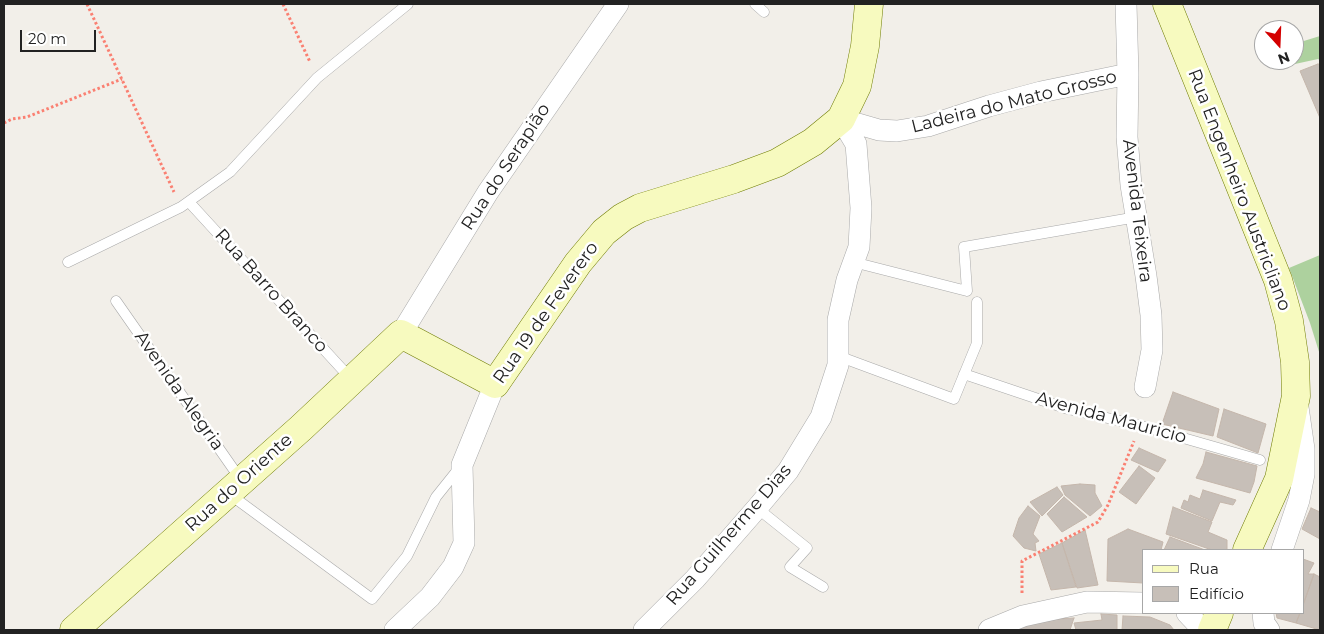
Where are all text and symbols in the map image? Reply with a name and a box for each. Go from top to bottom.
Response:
scale bar [22,20,99,52]
north arrow [1254,20,1304,70]
text: 20 m [28,29,66,48]
text: N [1275,48,1292,69]
street label: Ladeira do Mato Grosso [909,66,1119,138]
street label: Rua Engenheiro Austricliano [1183,66,1295,314]
street label: Rua do Serapião [457,100,555,234]
street label: Avenida Teixeira [1117,138,1157,284]
street label: Rua Barro Branco [210,225,332,357]
street label: Rua 19 de Feverero [489,238,603,388]
street label: Avenida Alegria [130,327,228,455]
street label: Avenida Mauricio [1033,387,1189,449]
street label: Rua do Oriente [181,429,297,537]
street label: Rua Guilherme Dias [662,460,796,610]
legend [1142,549,1304,614]
text: Rua [1189,559,1219,578]
text: Edifício [1189,584,1244,603]

